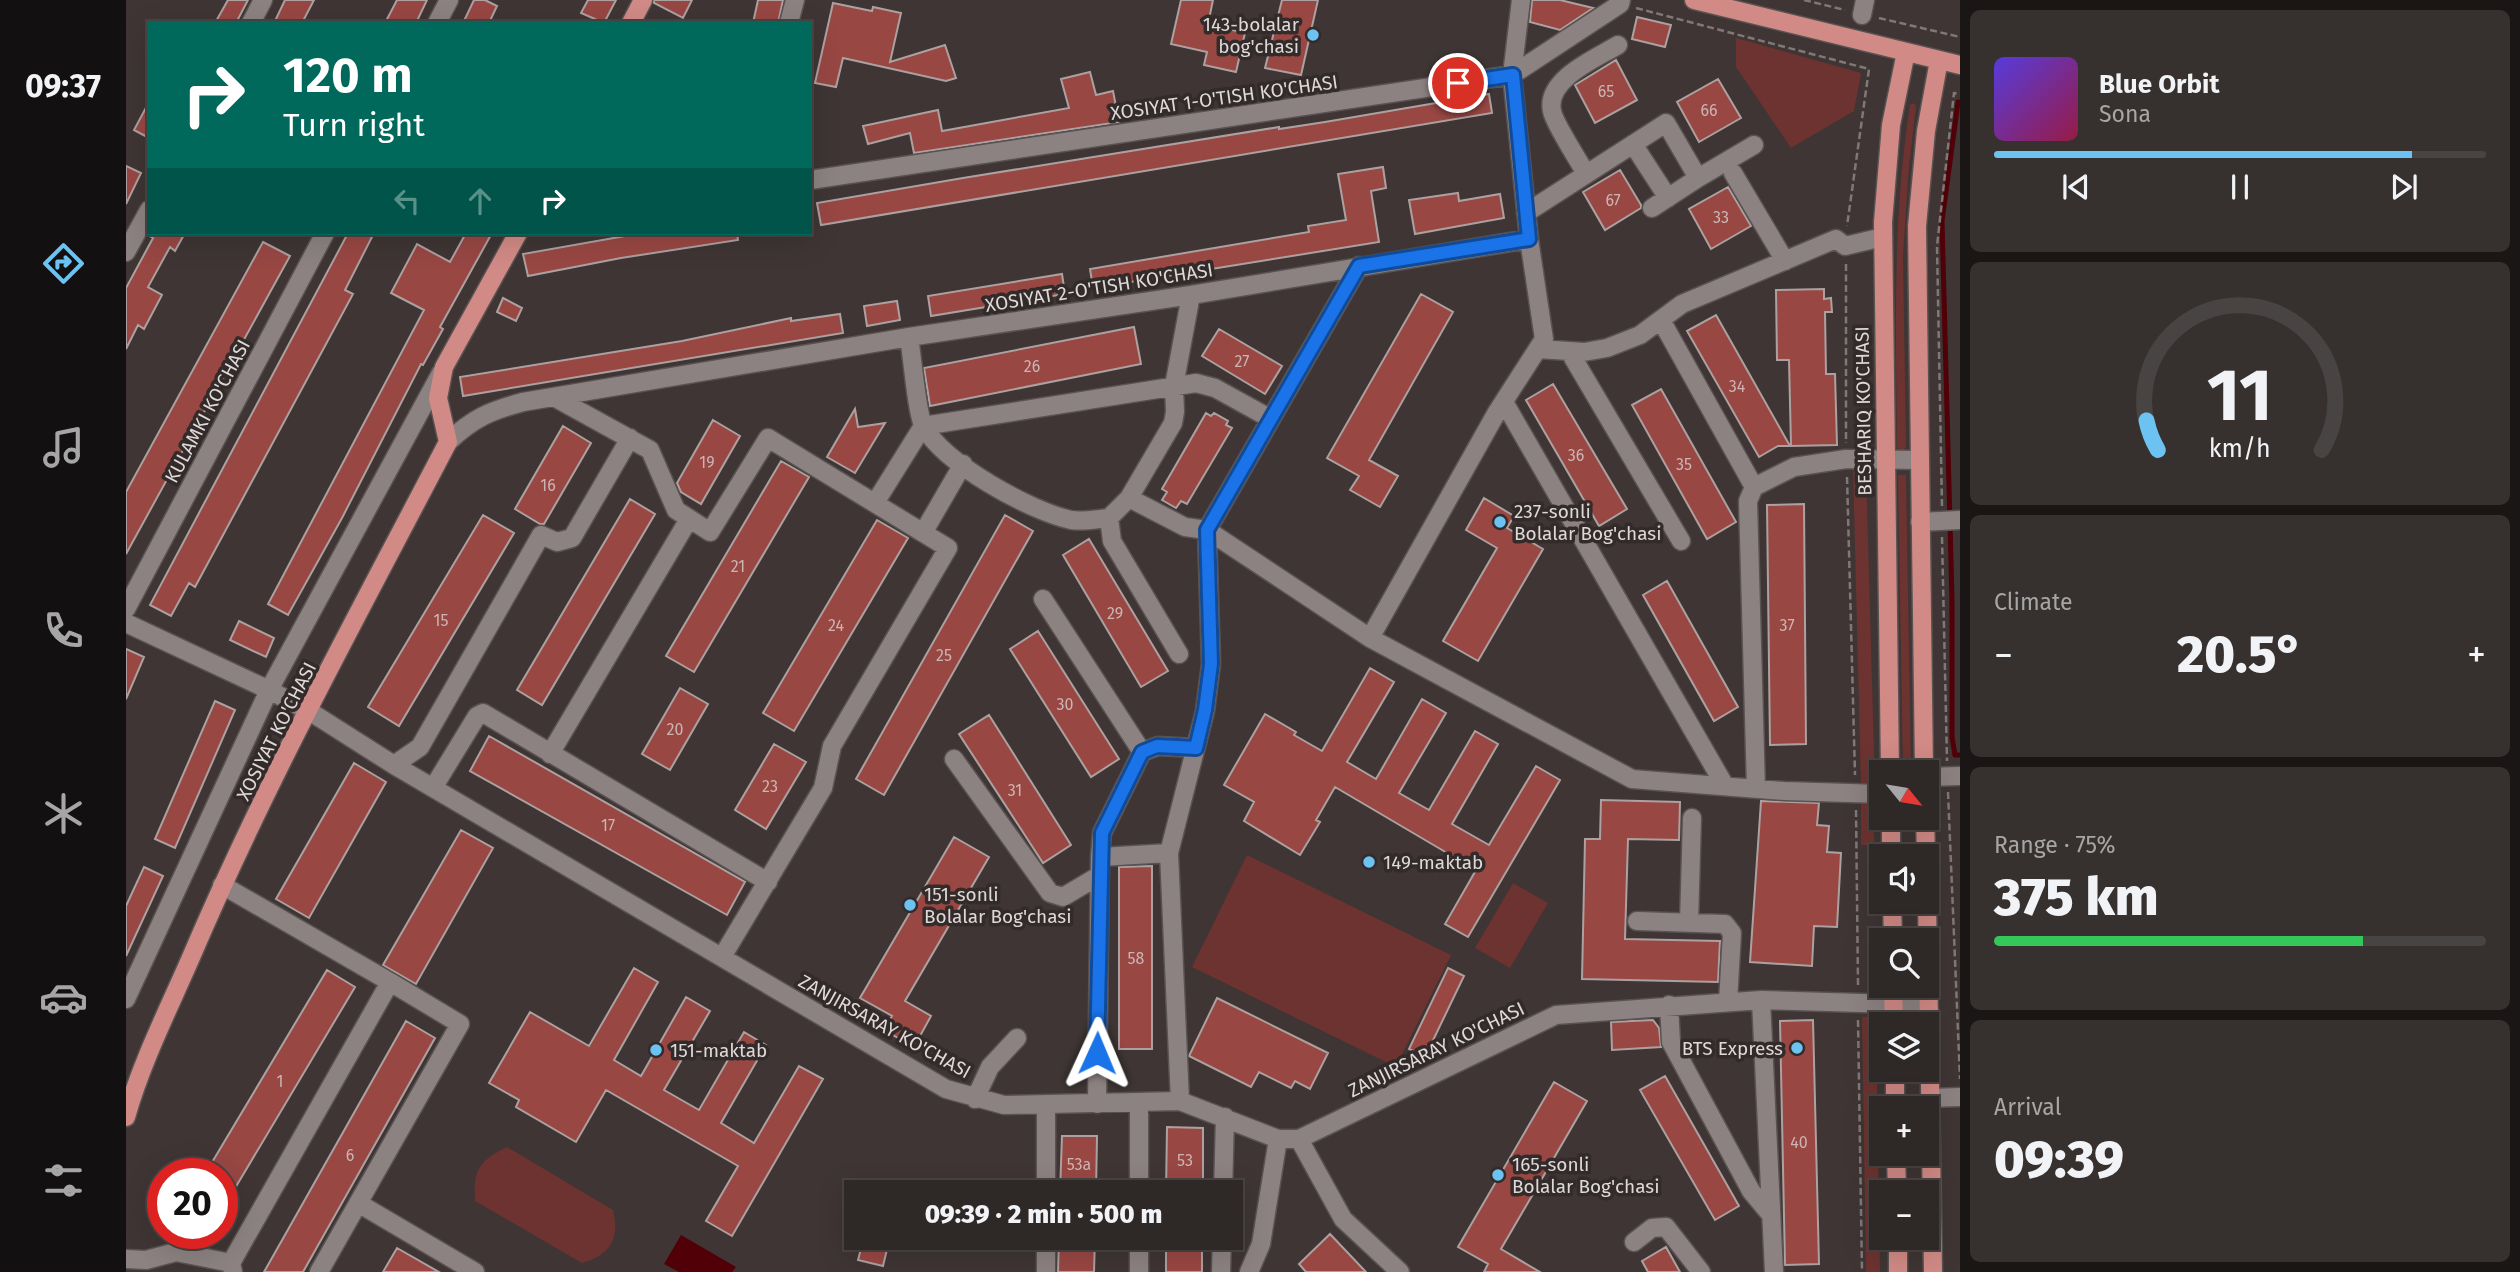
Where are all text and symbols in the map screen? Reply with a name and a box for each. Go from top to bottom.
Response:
place label: 143-bolalar bog'chasi [1203,13,1300,58]
marker: 143-bolalar bog'chasi [1305,27,1321,43]
text: 120 m [283,46,413,105]
icon: right [168,49,259,140]
pin [1428,53,1488,113]
icon: arrive [1439,64,1477,102]
text: 09:37 [25,67,101,105]
text: Blue Orbit [2099,69,2219,100]
street label: XOSIYAT 1-O'TISH KO'CHASI [1109,70,1339,125]
house number: 65 [1598,82,1614,101]
text: Sona [2099,100,2151,128]
house number: 66 [1700,101,1718,120]
text: Turn right [283,106,425,144]
icon: previous [2057,168,2095,206]
icon: pause [2221,168,2259,206]
icon: next [2385,168,2423,206]
icon: left [388,182,426,220]
icon: ahead [461,182,499,220]
icon: right [534,182,572,220]
house number: 67 [1605,191,1621,210]
house number: 33 [1713,208,1729,227]
icon: directions [39,239,88,288]
street label: XOSIYAT 2-O'TISH KO'CHASI [984,258,1215,317]
street label: BESHARIQ KO'CHASI [1851,326,1876,496]
street label: KULAMKI KO'CHASI [160,336,255,487]
house number: 27 [1235,352,1249,371]
text: 11 [2207,352,2273,439]
house number: 26 [1024,357,1040,376]
house number: 34 [1729,377,1746,396]
icon: music [39,423,88,472]
text: km/h [2209,433,2271,463]
house number: 36 [1568,446,1584,465]
house number: 19 [699,453,715,472]
house number: 35 [1676,455,1692,474]
house number: 16 [540,476,556,495]
place label: 237-sonli Bolalar Bog'chasi [1514,500,1662,545]
marker: 237-sonli Bolalar Bog'chasi [1492,514,1508,530]
house number: 21 [731,557,745,576]
text: Climate [1994,588,2073,616]
house number: 29 [1107,604,1123,623]
icon: phone [39,606,88,655]
house number: 15 [434,611,448,630]
house number: 24 [828,616,844,635]
house number: 37 [1779,616,1795,635]
text: 20.5° [2177,623,2303,686]
text: − [1994,632,2013,678]
text: + [2467,632,2486,678]
house number: 25 [936,646,952,665]
street label: XOSIYAT KO'CHASI [232,658,321,804]
house number: 30 [1057,695,1074,714]
house number: 20 [667,720,683,739]
north arrow [1869,760,1939,830]
map controls [1869,760,1939,1250]
house number: 23 [762,777,778,796]
house number: 31 [1008,781,1022,800]
icon: climate [39,789,88,838]
house number: 17 [601,816,615,835]
text: Range · 75% [1994,831,2115,859]
button: sound [1869,844,1939,914]
place label: 149-maktab [1383,851,1483,874]
marker: 149-maktab [1361,854,1377,870]
text: 375 km [1994,866,2159,929]
place label: 151-sonli Bolalar Bog'chasi [924,883,1072,928]
marker: 151-sonli Bolalar Bog'chasi [902,897,918,913]
button: search [1869,928,1939,998]
house number: 58 [1128,949,1145,968]
street label: ZANJIRSARAY KO'CHASI [795,970,975,1083]
icon: car [39,973,88,1022]
street label: ZANJIRSARAY KO'CHASI [1344,997,1528,1102]
button: layers [1869,1012,1939,1082]
position arrow [1060,1016,1134,1090]
place label: BTS Express [1682,1037,1783,1060]
place label: 151-maktab [670,1039,767,1062]
marker: BTS Express [1789,1040,1805,1056]
marker: 151-maktab [648,1042,664,1058]
house number: 1 [277,1072,283,1091]
text: Arrival [1994,1093,2061,1121]
button: + [1869,1096,1939,1166]
text: 09:39 [1994,1128,2124,1191]
house number: 40 [1790,1133,1808,1152]
house number: 6 [346,1146,354,1165]
house number: 53 [1177,1151,1193,1170]
place label: 165-sonli Bolalar Bog'chasi [1512,1153,1660,1198]
house number: 53а [1067,1155,1091,1174]
icon: filters [39,1156,88,1205]
speed limit sign: 20 [147,1158,238,1249]
marker: 165-sonli Bolalar Bog'chasi [1490,1167,1506,1183]
button: − [1869,1180,1939,1250]
text: 09:39 · 2 min · 500 m [925,1199,1162,1230]

